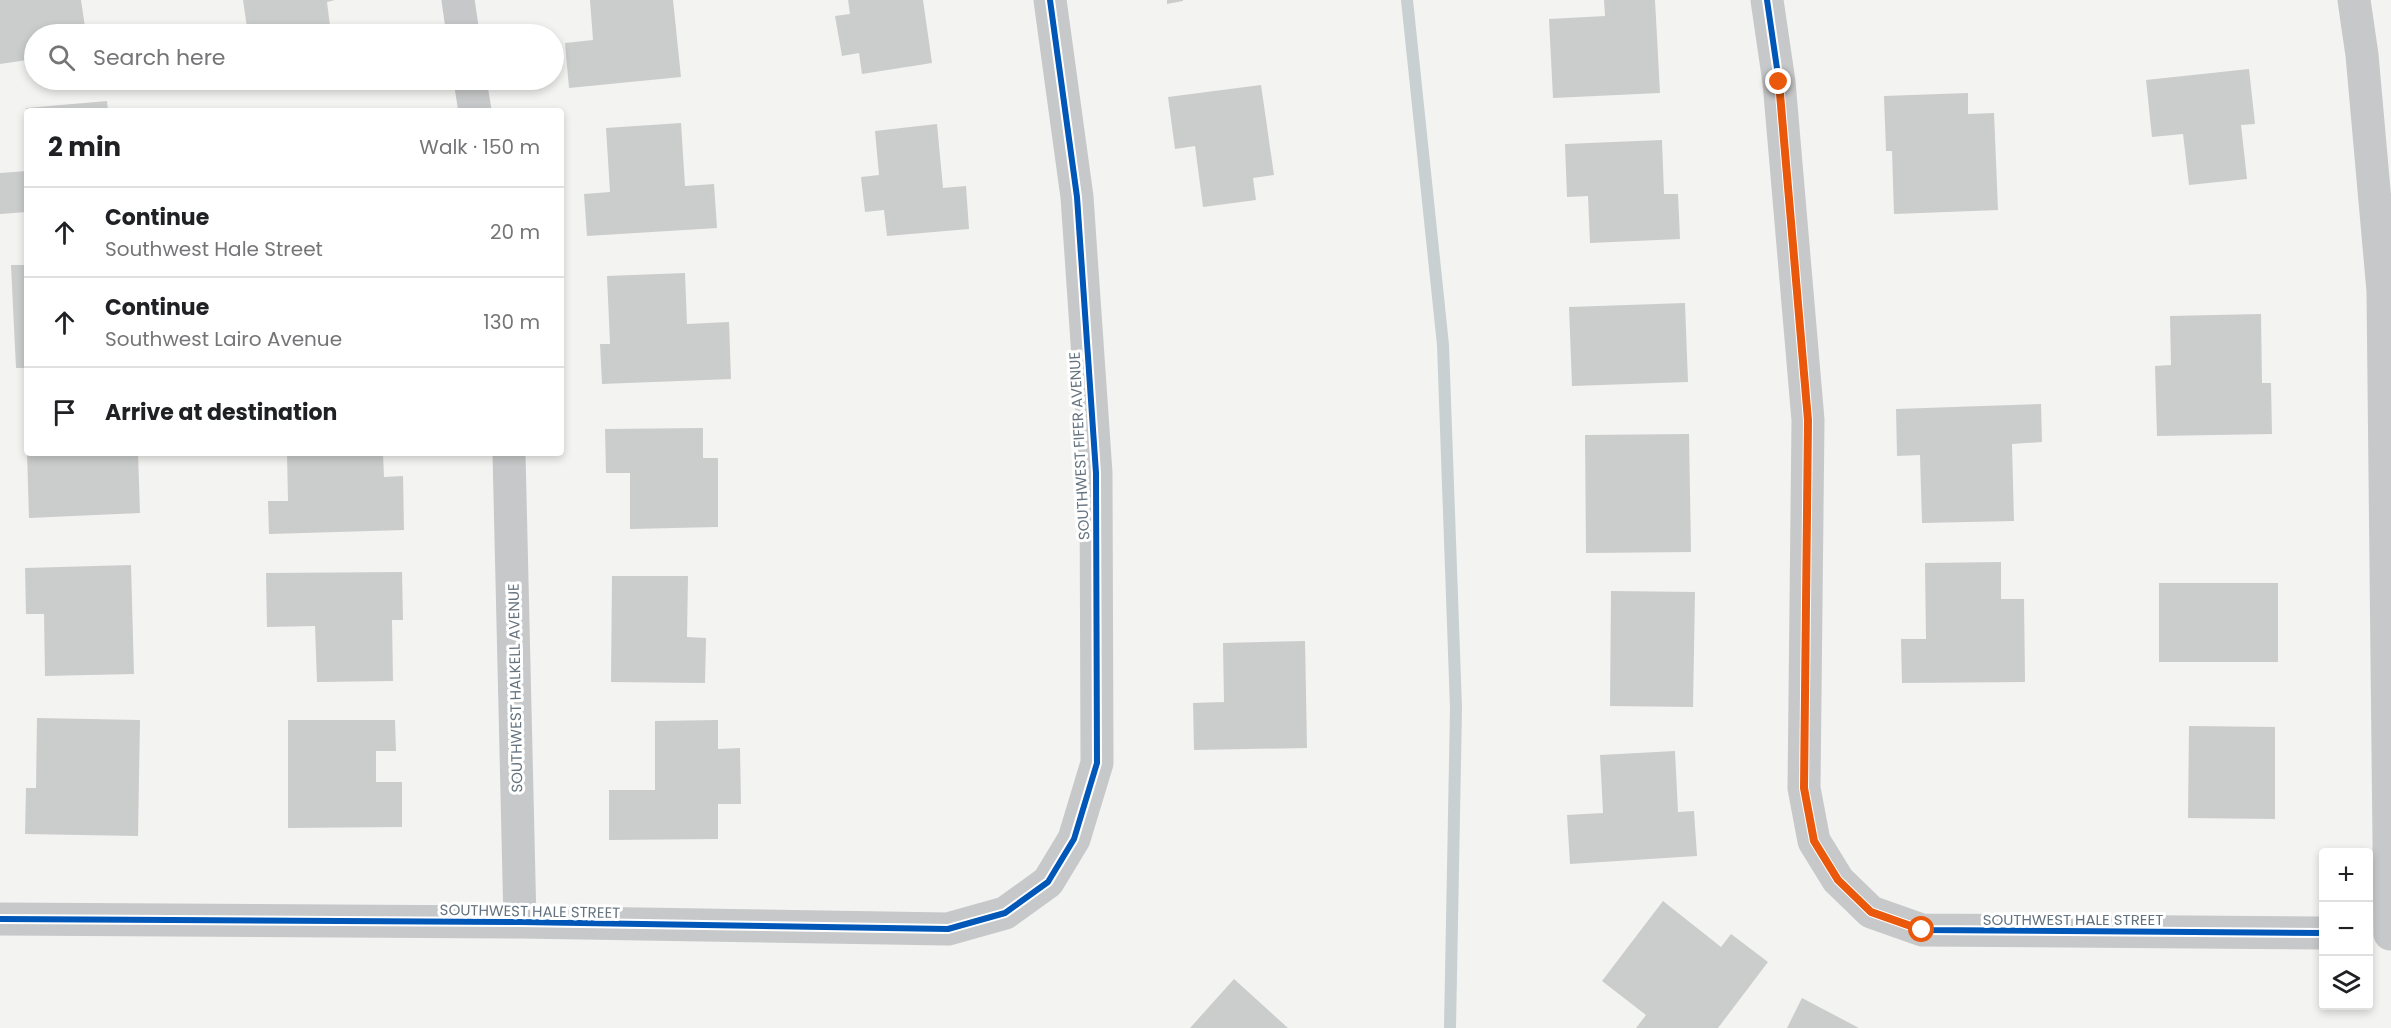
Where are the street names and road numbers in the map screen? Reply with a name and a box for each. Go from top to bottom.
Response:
street label: SOUTHWEST FIFER AVENUE [1064,351,1094,541]
street label: SOUTHWEST HALKELL AVENUE [503,583,527,793]
street label: SOUTHWEST HALE STREET [439,899,621,923]
street label: SOUTHWEST HALE STREET [1983,909,2163,930]

